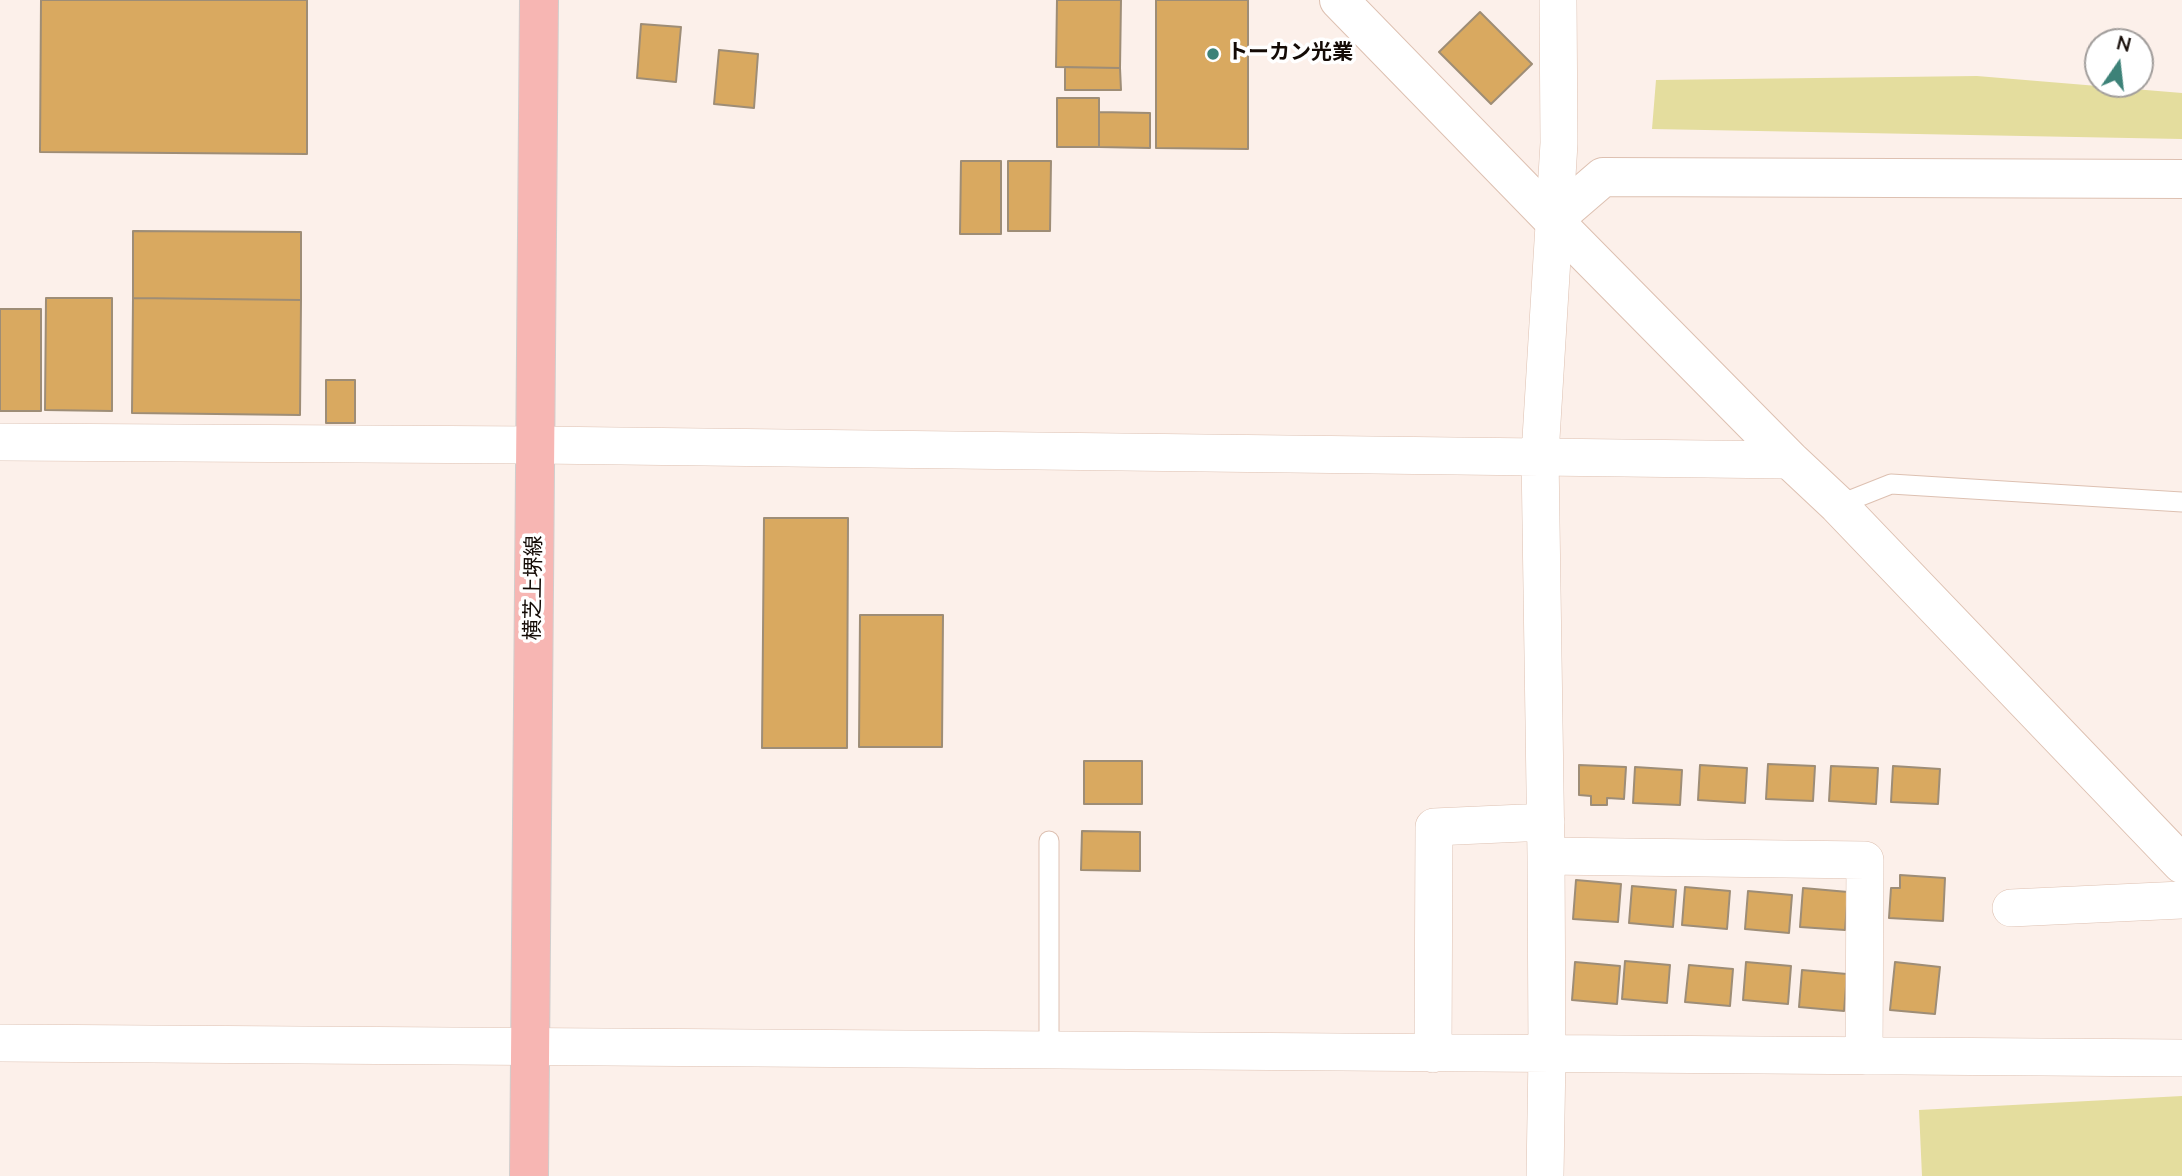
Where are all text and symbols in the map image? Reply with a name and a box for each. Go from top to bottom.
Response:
north arrow [2084,28,2154,98]
text: N [2114,30,2134,59]
place label: トーカン光業 [1227,41,1353,67]
marker: トーカン光業 [1205,46,1221,62]
street label: 横芝上堺線 [521,535,549,641]

